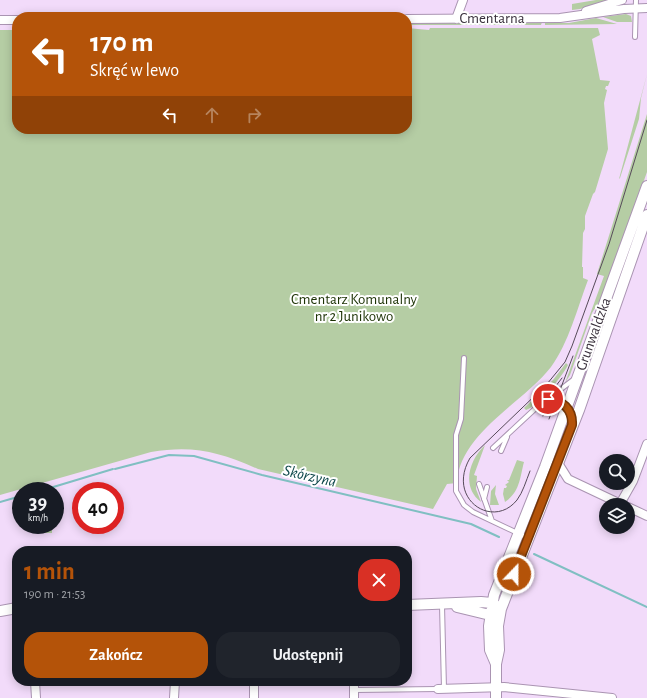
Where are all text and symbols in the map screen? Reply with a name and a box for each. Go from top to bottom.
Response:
street label: Cmentarna [459,11,525,26]
icon: left [24,28,76,80]
text: 170 m [90,29,154,57]
text: Skręć w lewo [90,62,179,80]
icon: left [159,104,181,126]
icon: ahead [201,104,223,126]
icon: right [243,104,265,126]
park label: Cmentarz Komunalny nr 2 Junikowo [291,292,418,324]
street label: Grunwaldzka [573,296,614,373]
pin [531,382,565,416]
icon: arrive [537,388,559,410]
map controls [599,454,635,534]
button: search [599,454,635,490]
water label: Skórzyna [282,462,338,490]
speed limit sign: 40 [72,482,124,534]
text: 39 [29,493,47,513]
button: layers [599,498,635,534]
text: km/h [28,513,48,523]
position arrow [493,553,535,595]
button: close [358,559,400,601]
text: 1 min [24,560,75,584]
text: 190 m · 21:53 [24,588,85,601]
button: Zakończ [24,632,208,678]
button: Udostępnij [216,632,400,678]

